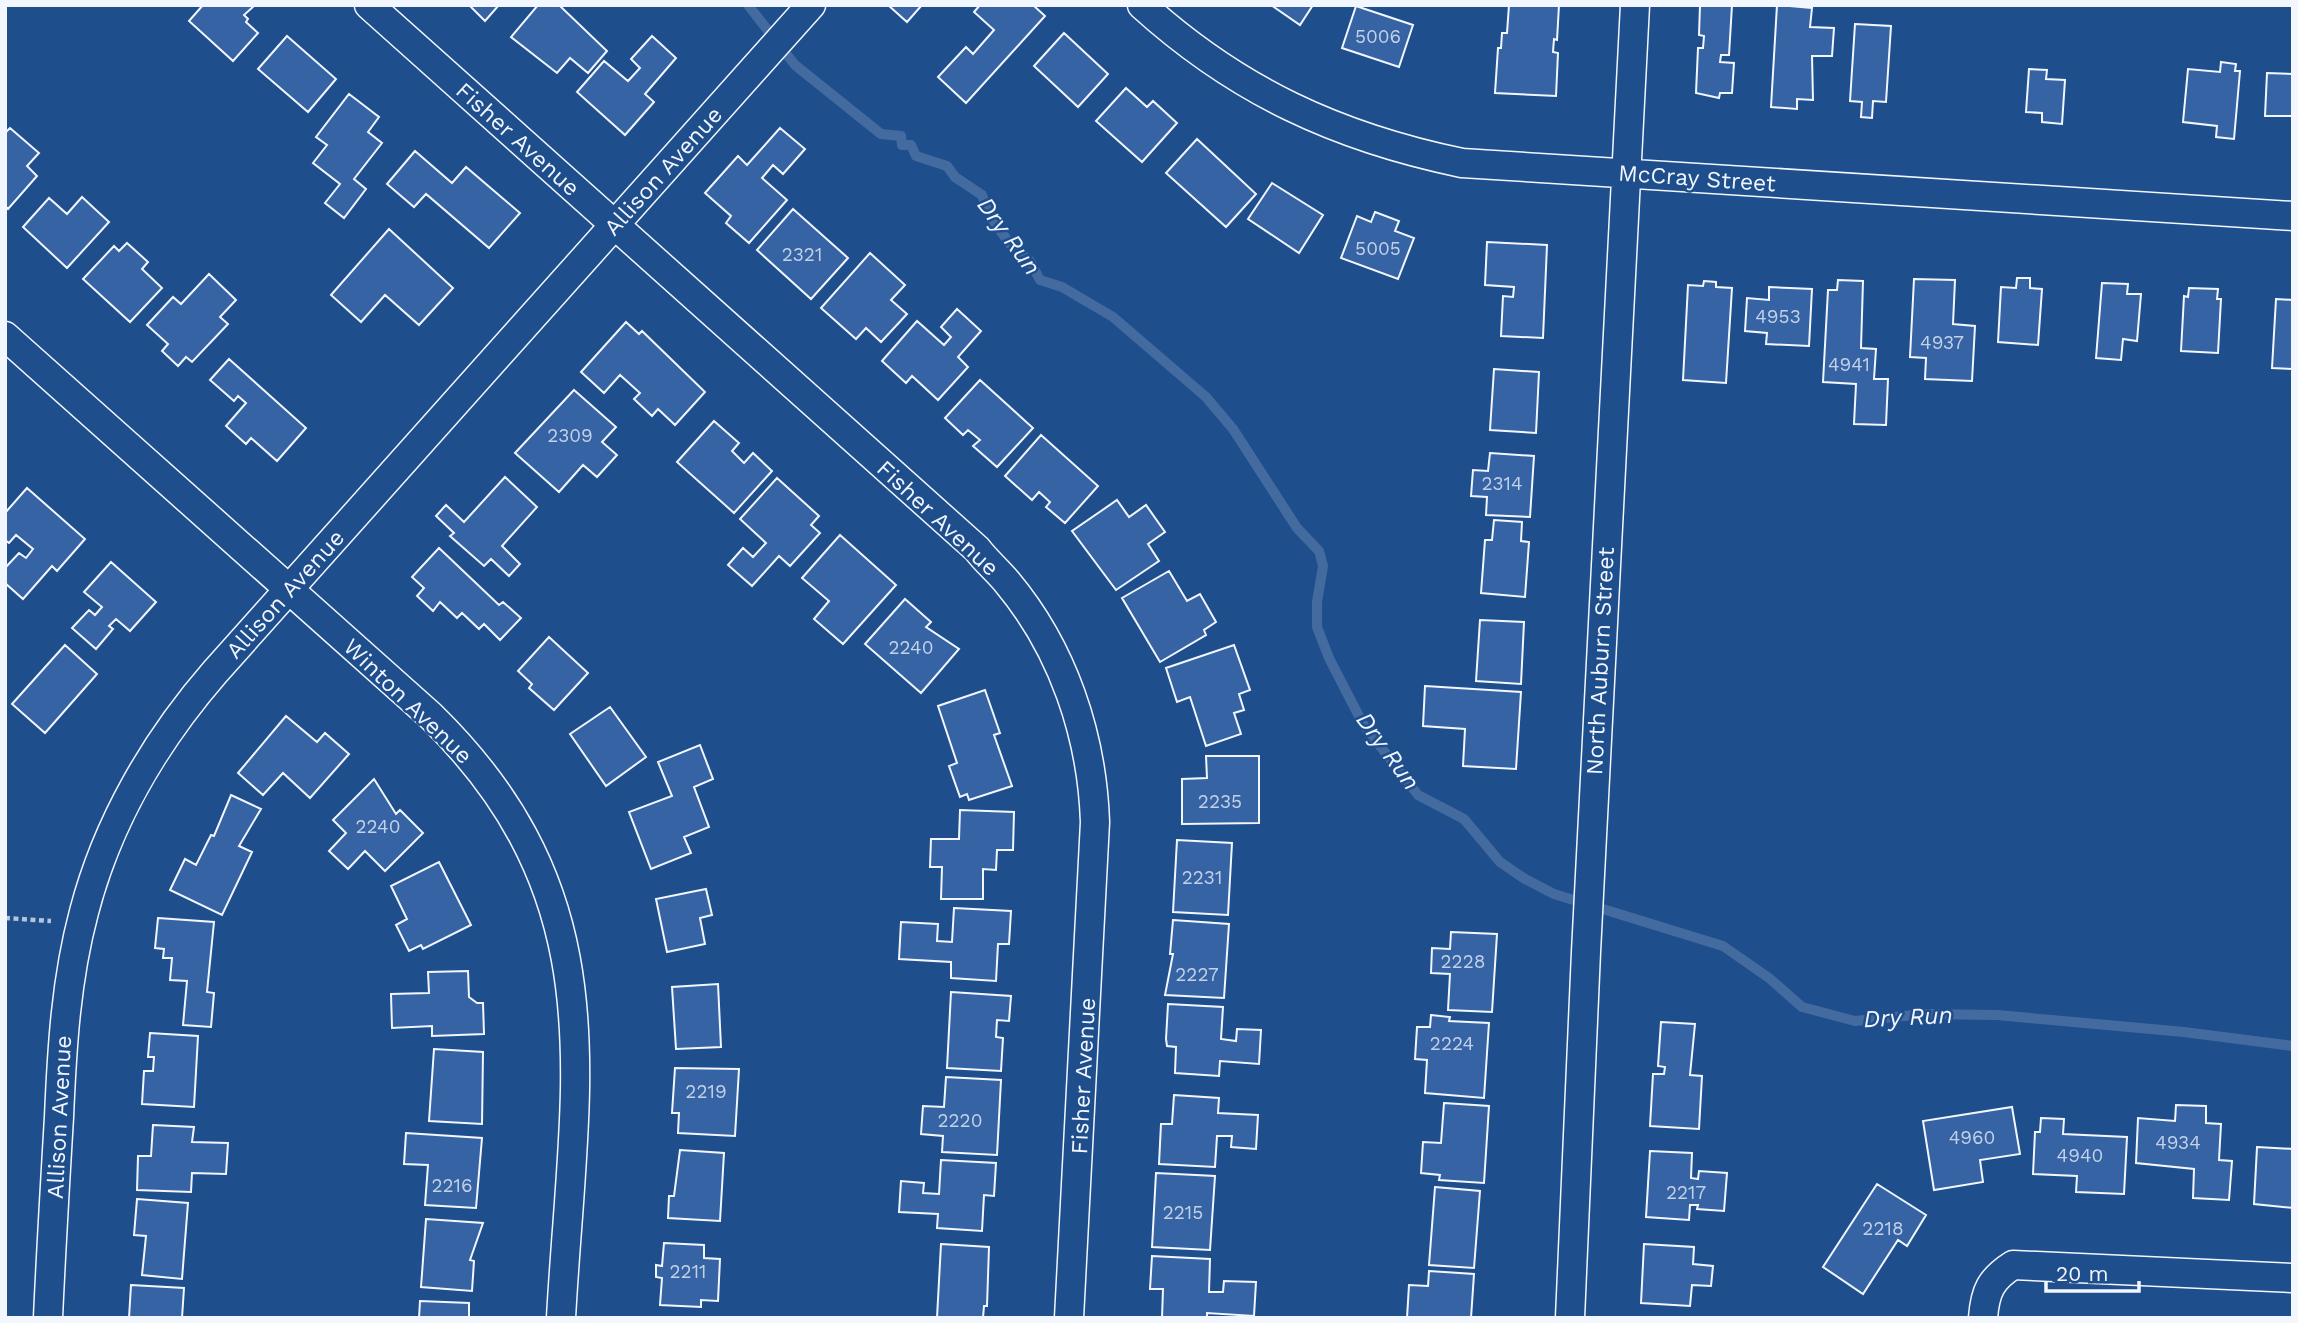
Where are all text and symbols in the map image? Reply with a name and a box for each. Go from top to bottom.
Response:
house number: 5006 [1355,25,1401,48]
street label: Fisher Avenue [450,77,585,202]
street label: Allison Avenue [599,101,728,241]
street label: McCray Street [1617,160,1777,197]
water label: Dry Run [971,192,1047,280]
house number: 5005 [1355,237,1401,260]
house number: 2321 [782,243,822,266]
house number: 4953 [1755,305,1801,328]
house number: 4937 [1920,331,1964,354]
house number: 4941 [1828,353,1870,376]
house number: 2309 [547,424,593,447]
street label: Fisher Avenue [871,455,1004,582]
house number: 2314 [1481,472,1523,495]
street label: Allison Avenue [221,524,350,664]
street label: North Auburn Street [1581,546,1620,776]
street label: Winton Avenue [338,633,478,770]
house number: 2240 [888,636,934,659]
water label: Dry Run [1350,707,1426,795]
house number: 2235 [1198,790,1242,813]
house number: 2240 [355,815,401,838]
house number: 2231 [1182,866,1222,889]
house number: 2228 [1441,950,1485,973]
house number: 2227 [1175,963,1219,986]
street label: Fisher Avenue [1066,997,1101,1155]
water label: Dry Run [1863,1001,1953,1033]
house number: 2224 [1430,1032,1474,1055]
street label: Allison Avenue [42,1035,77,1200]
house number: 2219 [685,1080,727,1103]
house number: 2220 [937,1109,983,1132]
house number: 4960 [1949,1126,1995,1149]
house number: 4934 [2155,1131,2201,1154]
house number: 4940 [2057,1144,2103,1167]
house number: 2216 [431,1174,473,1197]
house number: 2217 [1666,1181,1706,1204]
house number: 2215 [1163,1201,1203,1224]
house number: 2218 [1862,1217,1904,1240]
scale bar [2046,1250,2139,1294]
house number: 2211 [670,1260,706,1283]
text: 20 m [2056,1261,2108,1286]

